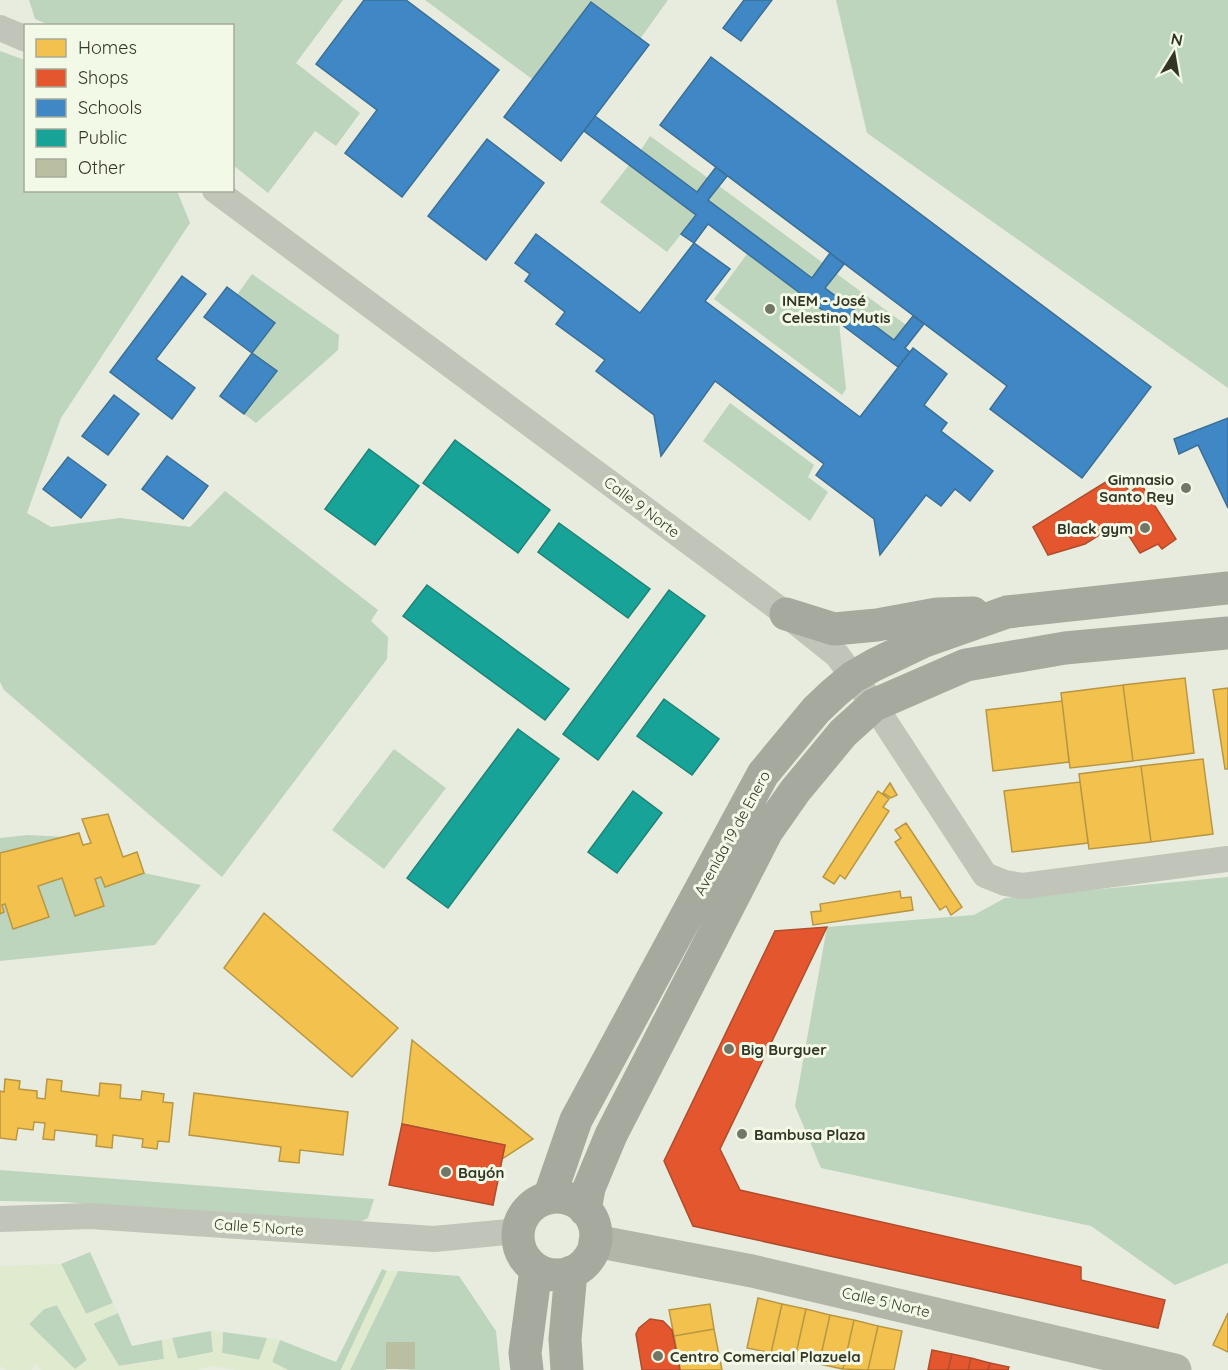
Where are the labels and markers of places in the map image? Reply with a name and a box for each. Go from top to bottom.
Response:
place label: INEM - José Celestino Mutis [782,291,890,327]
marker: INEM - José Celestino Mutis [763,302,777,316]
place label: Gimnasio Santo Rey [1099,470,1174,506]
marker: Gimnasio Santo Rey [1179,481,1193,495]
place label: Black gym [1057,519,1133,538]
marker: Black gym [1138,521,1152,535]
place label: Big Burguer [741,1040,827,1059]
marker: Big Burguer [722,1042,736,1056]
place label: Bambusa Plaza [754,1125,865,1144]
marker: Bambusa Plaza [735,1127,749,1141]
place label: Bayón [458,1163,504,1182]
marker: Bayón [439,1165,453,1179]
place label: Centro Comercial Plazuela [670,1347,861,1366]
marker: Centro Comercial Plazuela [651,1349,665,1363]

